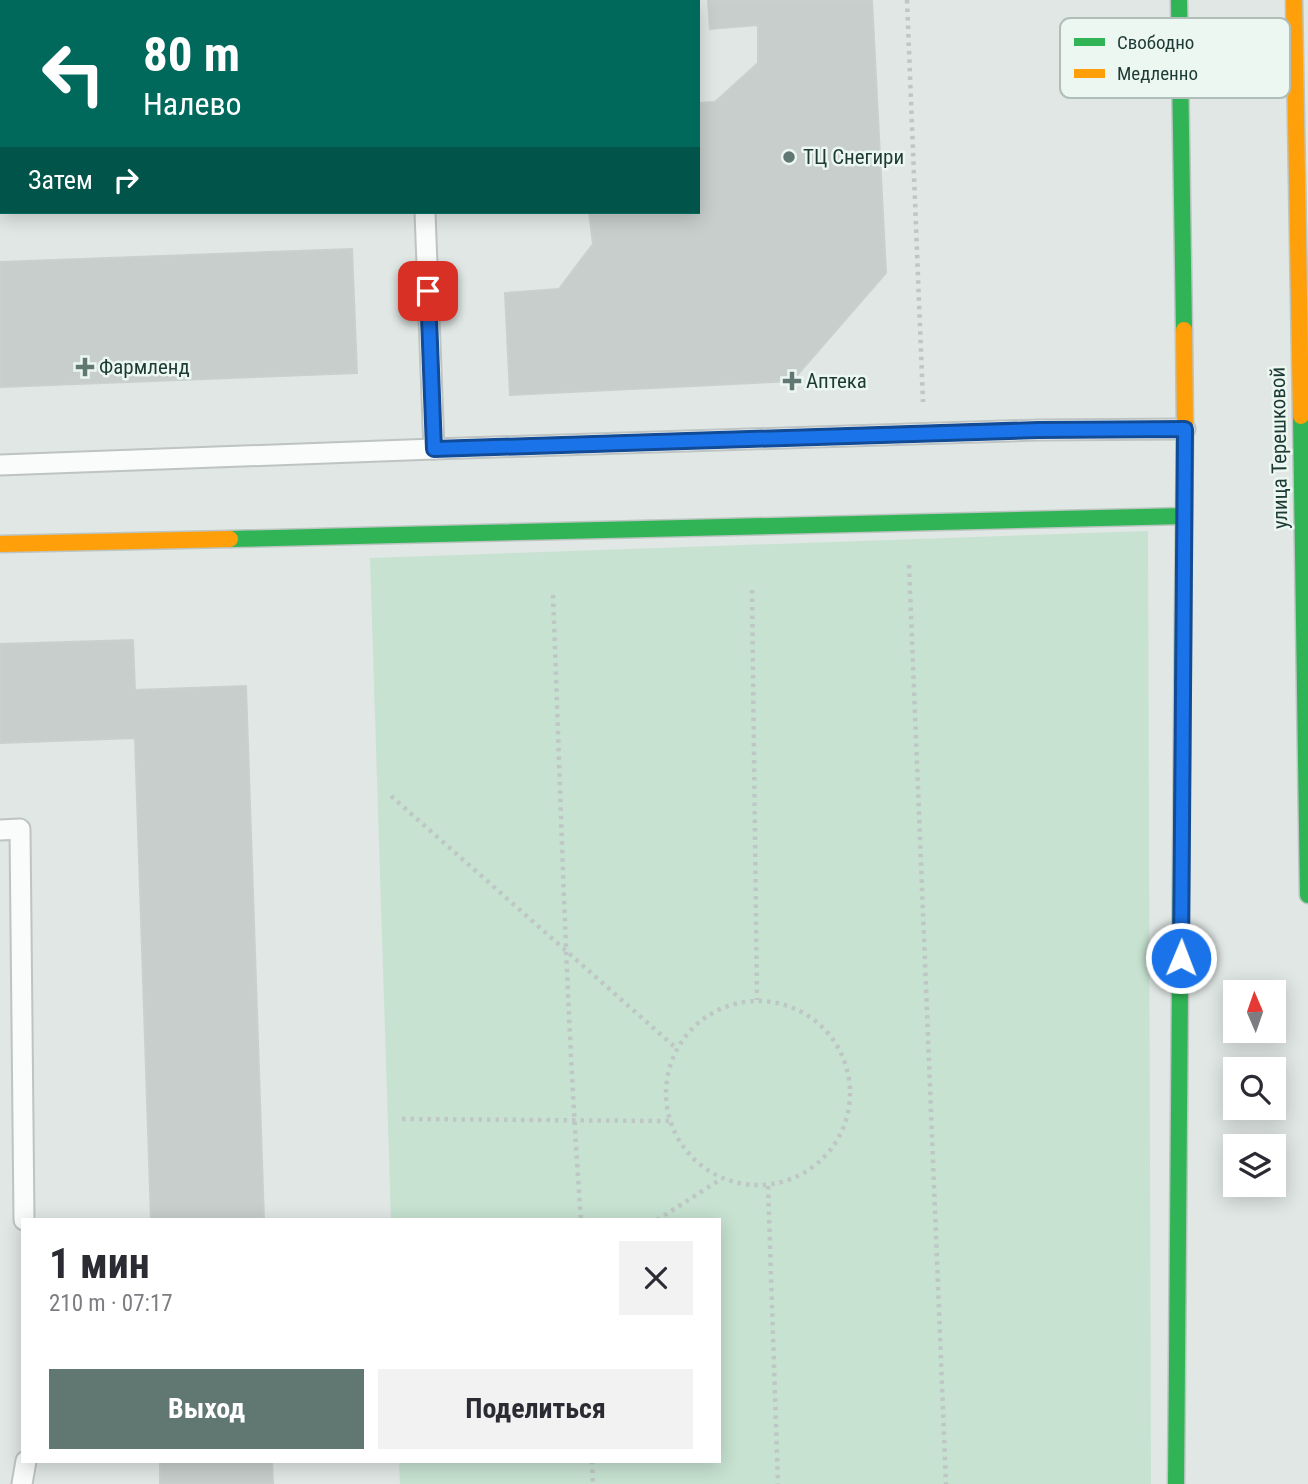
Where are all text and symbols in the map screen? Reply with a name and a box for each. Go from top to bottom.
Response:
legend [1060,18,1290,98]
text: 80 m [143,26,240,83]
icon: left [28,28,119,119]
text: Свободно [1117,31,1194,54]
text: Медленно [1117,62,1198,85]
text: Налево [143,85,242,123]
place label: ТЦ Снегири [803,145,904,169]
marker: ТЦ Снегири [781,149,797,165]
icon: right [107,161,145,199]
text: Затем [28,165,93,195]
pin [398,261,458,321]
icon: arrive [409,272,447,310]
place label: Фармленд [99,355,190,379]
marker: Фармленд [77,359,93,375]
street label: улица Терешковой [1266,367,1292,529]
place label: Аптека [806,369,867,393]
marker: Аптека [784,373,800,389]
position arrow [1144,921,1218,995]
north arrow [1223,980,1286,1043]
map controls [1223,980,1286,1197]
button: search [1223,1057,1286,1120]
button: layers [1223,1134,1286,1197]
text: 1 мин [49,1239,150,1288]
button: close [619,1241,693,1315]
text: 210 m · 07:17 [49,1290,173,1317]
button: Выход [49,1369,364,1449]
button: Поделиться [378,1369,693,1449]

